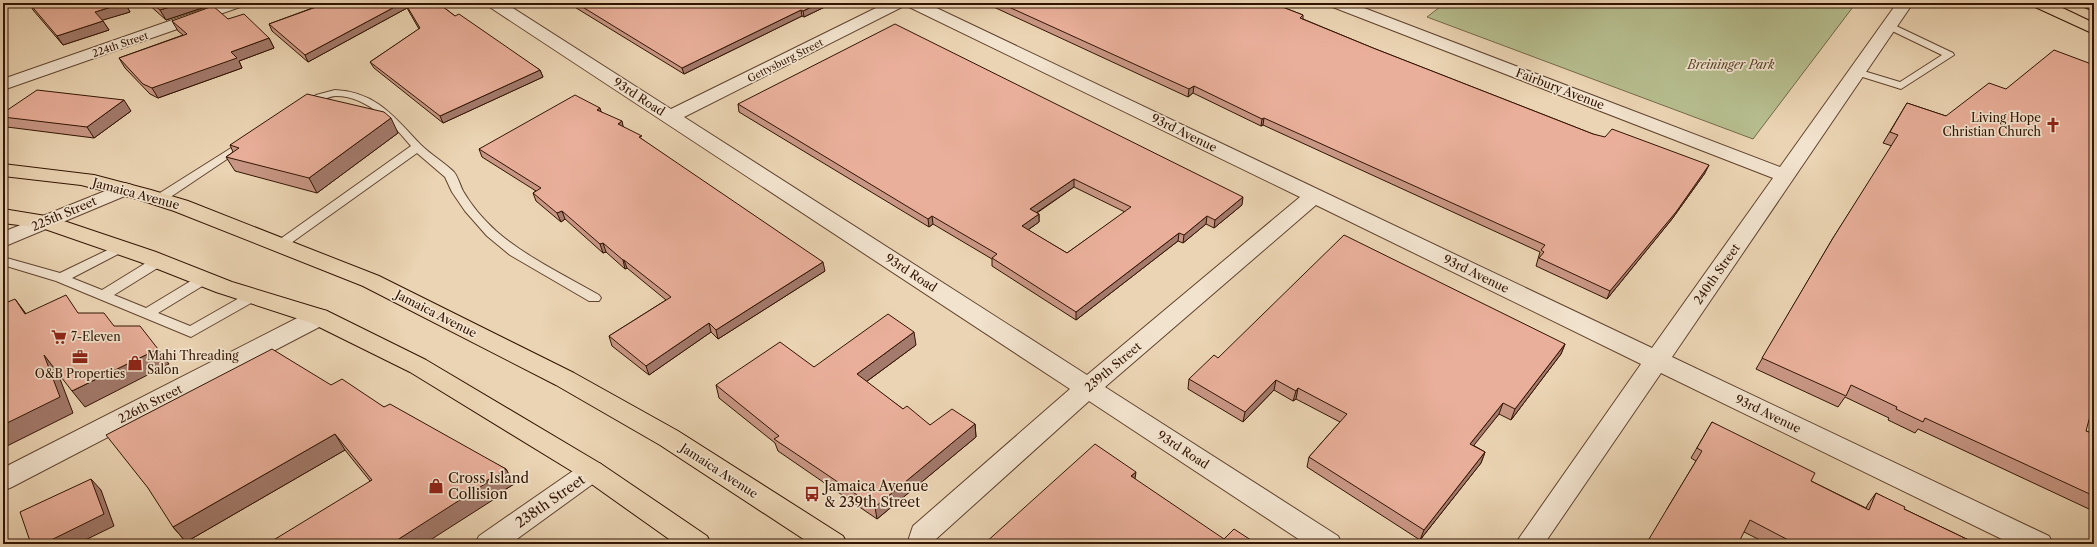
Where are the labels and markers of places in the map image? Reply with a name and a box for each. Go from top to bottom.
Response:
place label: Living Hope Christian Church [1943,110,2041,139]
church icon: Living Hope Christian Church [2044,116,2062,134]
supermarket icon: 7-Eleven [50,328,68,346]
place label: 7-Eleven [71,329,121,344]
office icon: O&B Properties [71,348,89,366]
place label: Mahi Threading Salon [147,348,239,377]
shop icon: Mahi Threading Salon [126,354,144,372]
place label: O&B Properties [35,366,125,381]
place label: Cross Island Collision [448,469,530,503]
shop icon: Cross Island Collision [427,477,445,495]
place label: Jamaica Avenue & 239th Street [822,477,928,511]
bus stop icon: Jamaica Avenue & 239th Street [803,485,821,503]

